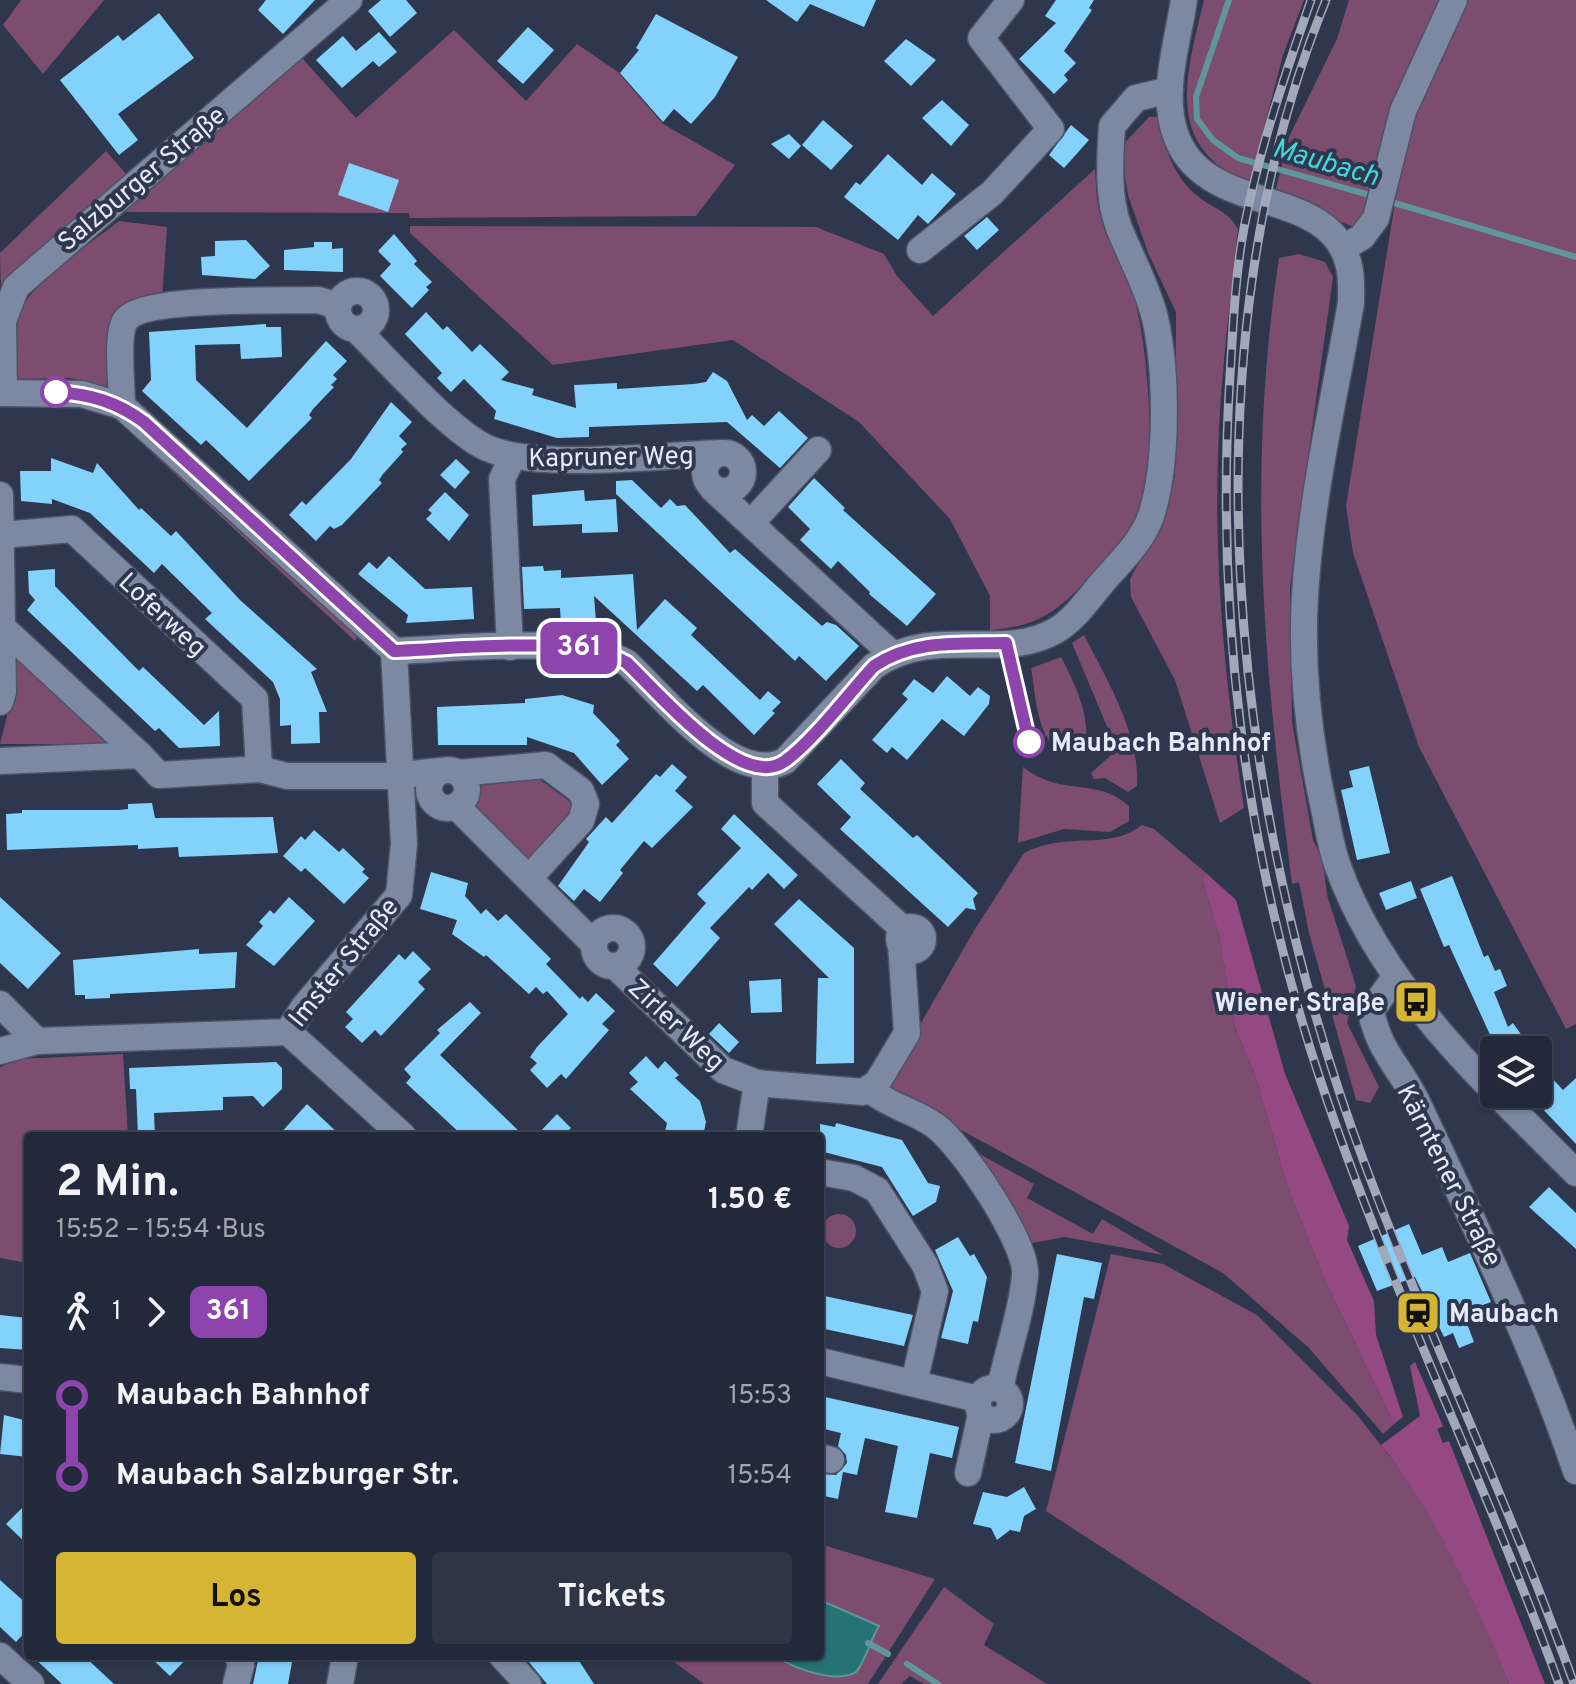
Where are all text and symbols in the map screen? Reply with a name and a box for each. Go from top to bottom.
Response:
street label: Salzburger Straße [52,100,233,260]
water label: Maubach [1268,132,1383,196]
unlabelled marker [41,377,71,407]
street label: Kapruner Weg [528,441,694,476]
street label: Loferweg [110,567,212,665]
line badge: 361 [533,622,625,674]
text: 361 [556,630,602,666]
marker: Maubach Bahnhof [1014,727,1044,757]
place label: Maubach Bahnhof [1051,728,1271,761]
street label: Imster Straße [283,892,407,1035]
street label: Zirler Weg [620,973,731,1079]
bus stop icon: Wiener Straße [1392,978,1440,1026]
place label: Wiener Straße [1214,988,1385,1021]
map controls [1480,1036,1552,1108]
button: layers [1480,1036,1552,1108]
street label: Kärntener Straße [1388,1080,1508,1273]
text: 2 Min. [56,1156,179,1212]
text: 1.50 € [708,1182,792,1219]
text: 15:52 – 15:54 · Bus [56,1214,266,1247]
station icon: Maubach [1394,1289,1442,1337]
icon: walk [56,1290,100,1334]
icon: forward [134,1290,178,1334]
text: 361 [206,1294,251,1330]
text: 1 [112,1296,122,1329]
place label: Maubach [1449,1299,1559,1332]
text: Maubach Bahnhof [116,1378,369,1415]
text: 15:53 [729,1380,792,1413]
text: Maubach Salzburger Str. [116,1458,459,1495]
text: 15:54 [727,1460,792,1493]
button: Los [56,1552,416,1644]
button: Tickets [432,1552,792,1644]

